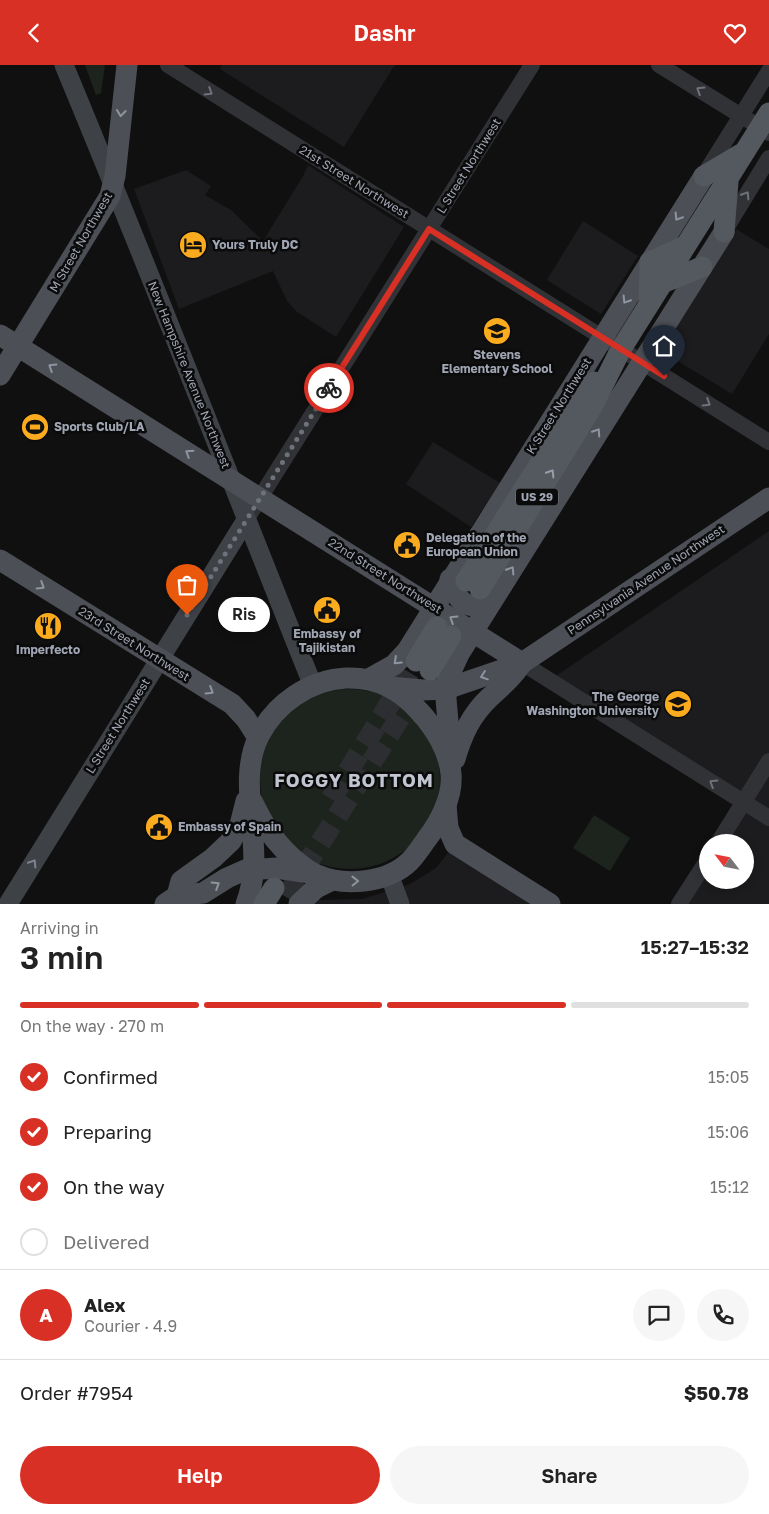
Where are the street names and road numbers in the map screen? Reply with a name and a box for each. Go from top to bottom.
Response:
street label: L Street Northwest [433,115,504,216]
street label: 21st Street Northwest [297,142,412,222]
street label: M Street Northwest [46,189,115,294]
street label: New Hampshire Avenue Northwest [145,279,234,471]
street label: K Street Northwest [523,355,594,457]
road number: US 29 [516,489,558,506]
street label: Pennsylvania Avenue Northwest [564,521,727,638]
street label: 22nd Street Northwest [326,534,445,617]
street label: 23rd Street Northwest [76,603,193,684]
street label: L Street Northwest [82,675,153,776]

